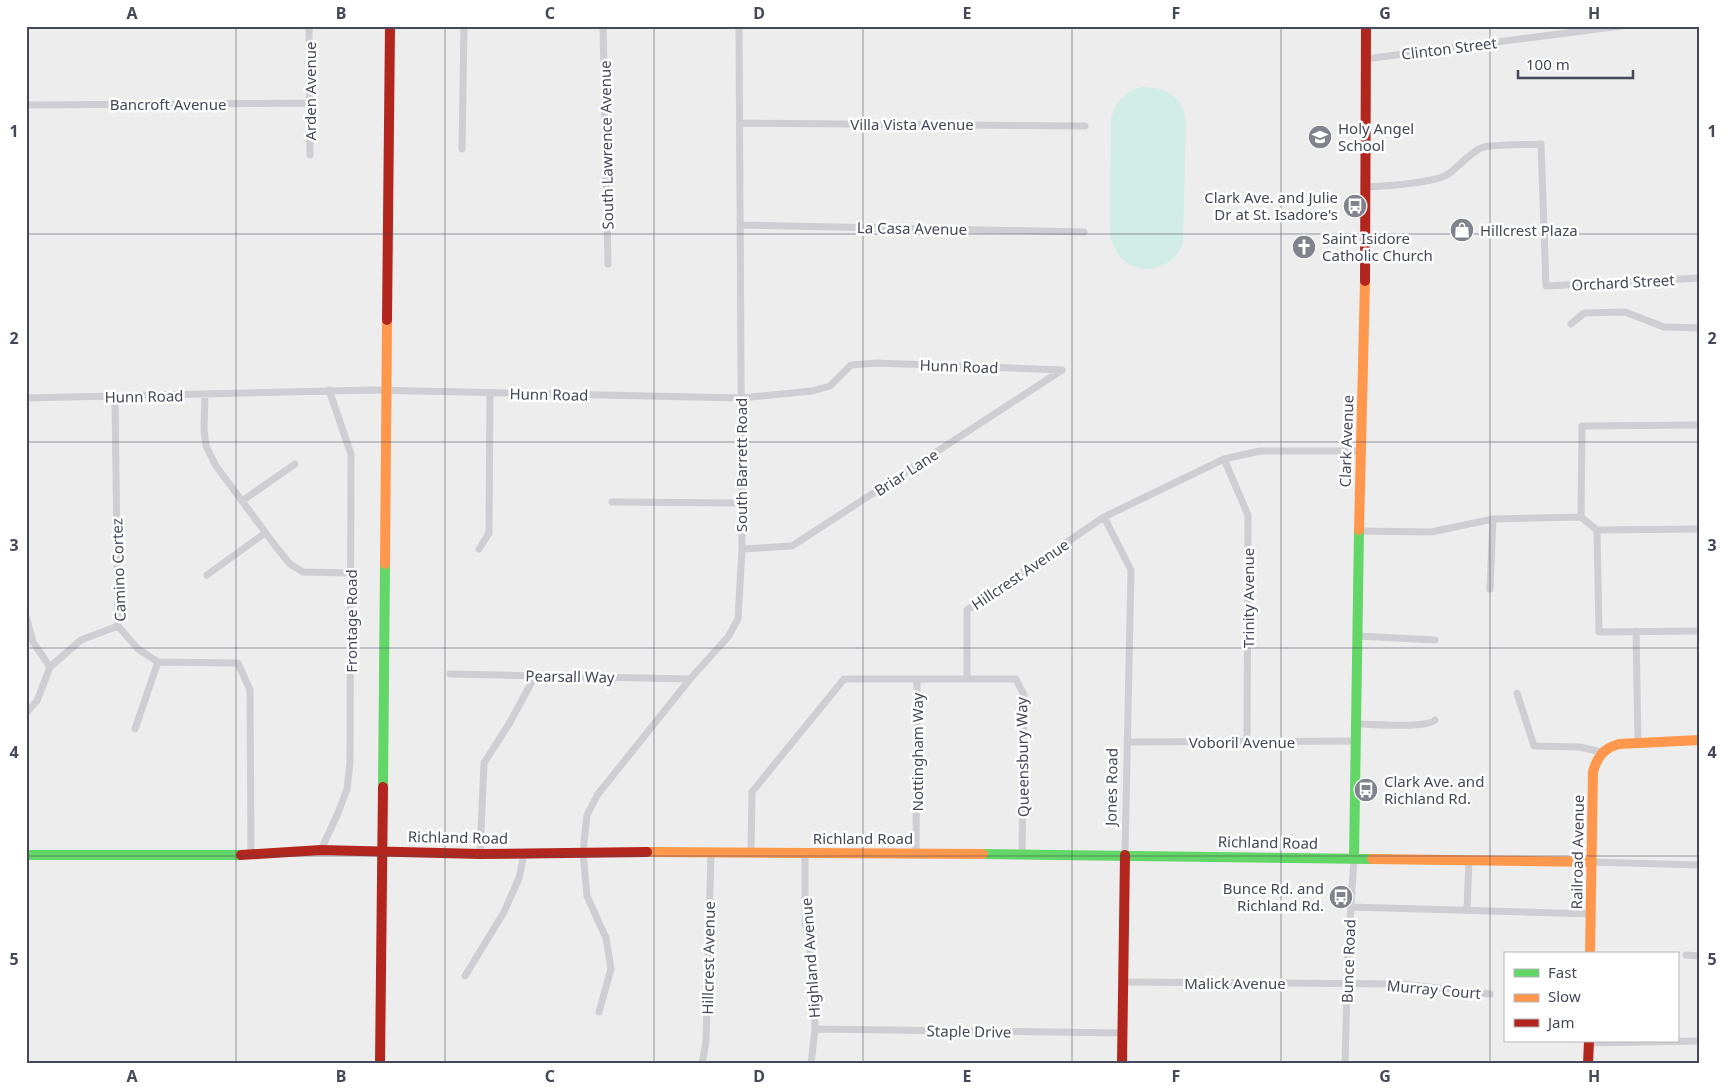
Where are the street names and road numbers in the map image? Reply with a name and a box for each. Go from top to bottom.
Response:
street label: Clinton Street [1400,32,1498,64]
street label: Arden Avenue [300,41,320,141]
street label: South Lawrence Avenue [595,60,617,230]
street label: Bancroft Avenue [110,94,226,114]
street label: Villa Vista Avenue [850,114,974,134]
street label: La Casa Avenue [857,217,967,239]
street label: Orchard Street [1571,269,1676,295]
street label: Hunn Road [919,355,999,377]
street label: Hunn Road [509,383,589,405]
street label: Hunn Road [104,385,184,407]
street label: Clark Avenue [1334,394,1358,488]
street label: South Barrett Road [731,398,751,532]
street label: Briar Lane [870,444,942,500]
street label: Camino Cortez [106,518,130,622]
street label: Hillcrest Avenue [967,534,1073,614]
street label: Trinity Avenue [1238,548,1258,648]
street label: Frontage Road [341,569,361,673]
street label: Pearsall Way [525,665,615,687]
street label: Nottingham Way [907,692,927,812]
street label: Queensbury Way [1011,696,1033,817]
street label: Voboril Avenue [1189,732,1295,752]
street label: Jones Road [1100,748,1122,828]
street label: Railroad Avenue [1566,794,1588,910]
street label: Richland Road [408,826,508,848]
street label: Richland Road [813,828,913,848]
street label: Richland Road [1218,831,1318,853]
street label: Highland Avenue [796,897,824,1019]
street label: Hillcrest Avenue [697,901,719,1015]
street label: Bunce Road [1337,919,1359,1003]
street label: Malick Avenue [1184,973,1286,993]
street label: Murray Court [1386,975,1482,1003]
street label: Staple Drive [927,1020,1011,1042]

